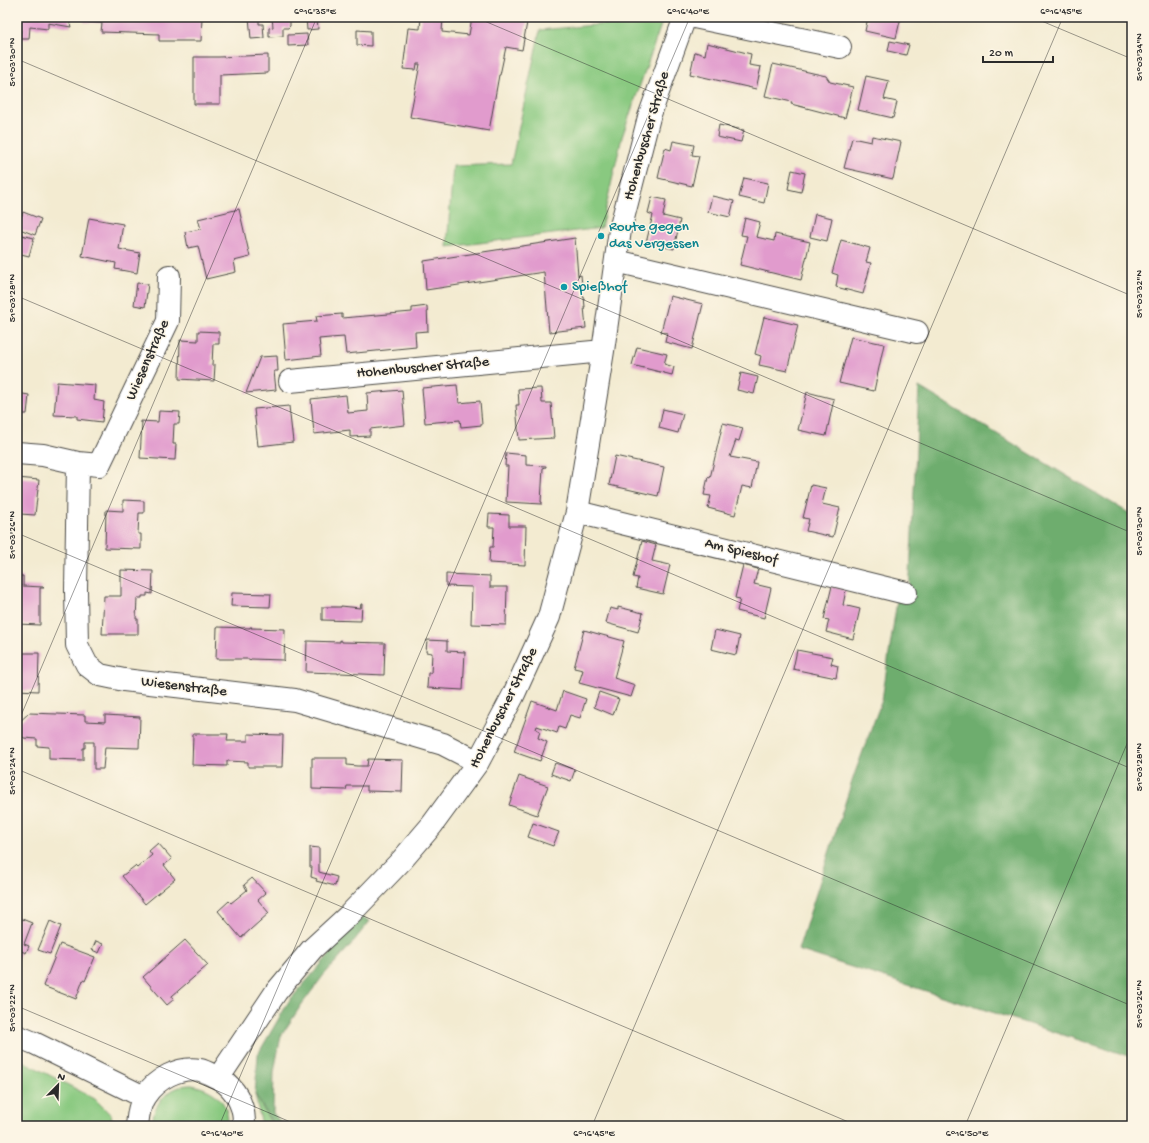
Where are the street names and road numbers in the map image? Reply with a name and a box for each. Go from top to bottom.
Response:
street label: Hohenbuscher Straße [620,69,674,202]
street label: Wiesenstraße [122,317,174,403]
street label: Hohenbuscher Straße [356,353,490,383]
street label: Am Spieshof [703,534,781,570]
street label: Hohenbuscher Straße [466,644,542,771]
street label: Wiesenstraße [140,673,228,701]

